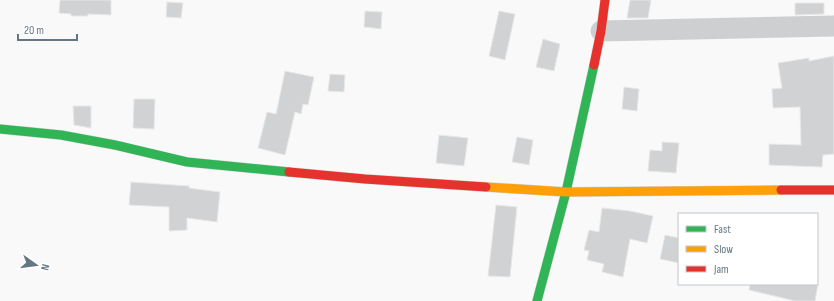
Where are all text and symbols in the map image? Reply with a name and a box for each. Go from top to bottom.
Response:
scale bar [18,16,77,42]
text: 20 m [24,23,44,38]
legend [678,213,818,285]
text: Fast [714,222,731,237]
text: Slow [714,242,733,257]
north arrow [16,245,56,285]
text: Jam [713,262,729,277]
text: N [38,263,52,272]

